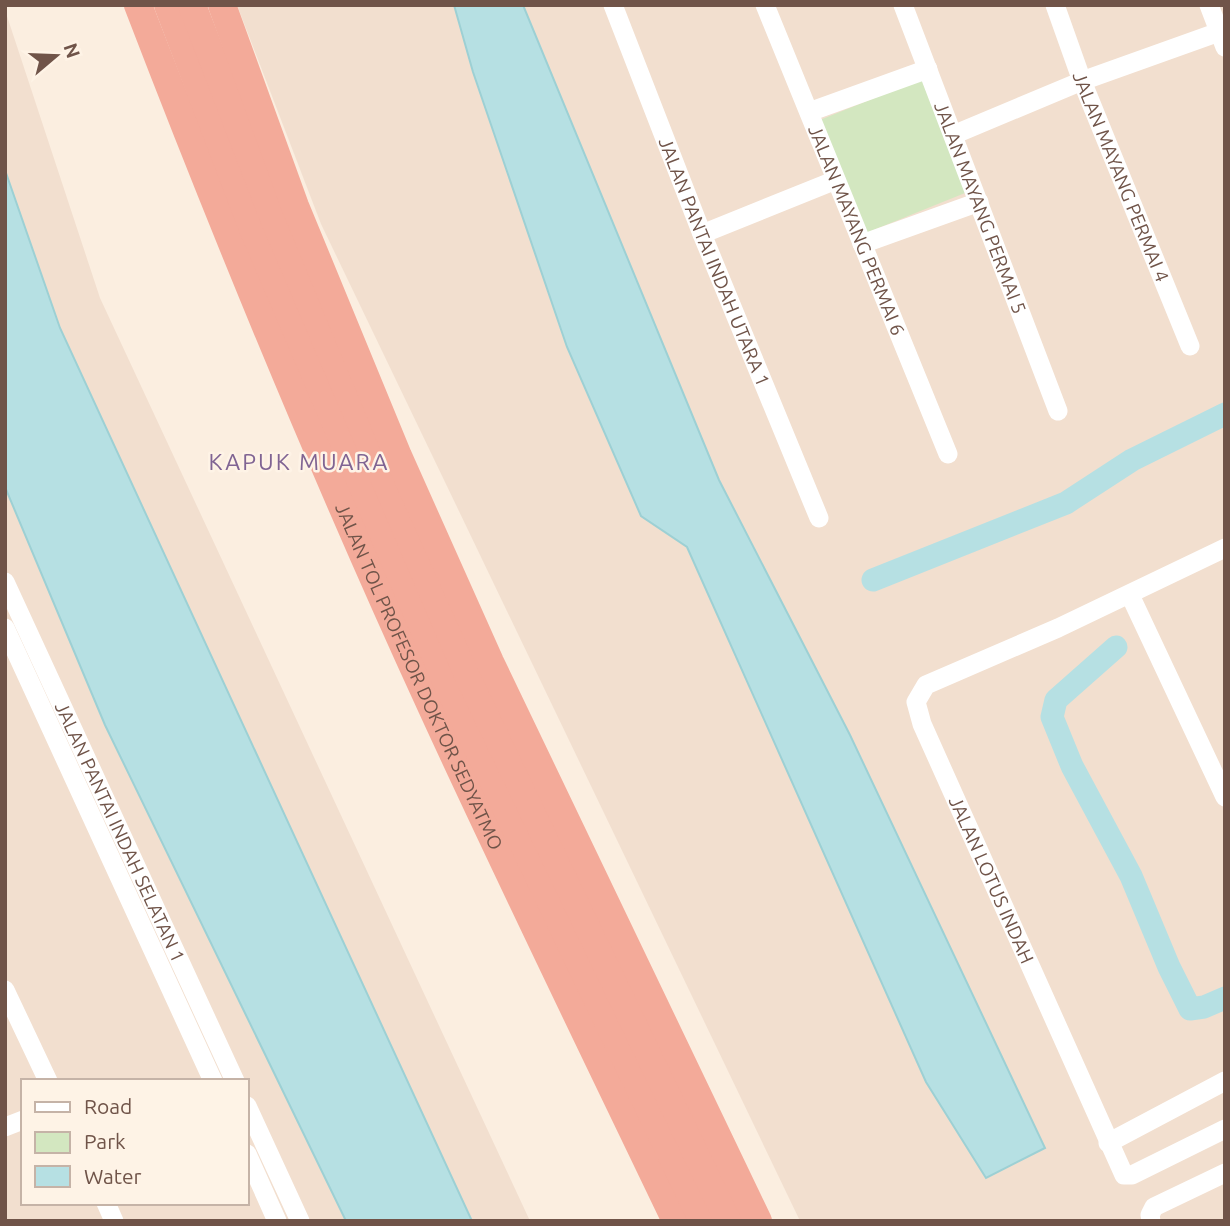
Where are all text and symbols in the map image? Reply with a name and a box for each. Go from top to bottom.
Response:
north arrow [21,21,91,91]
text: N [59,40,85,61]
street label: JALAN MAYANG PERMAI 4 [1069,69,1174,285]
street label: JALAN MAYANG PERMAI 5 [930,99,1031,317]
street label: JALAN MAYANG PERMAI 6 [804,122,909,338]
street label: JALAN PANTAI INDAH UTARA 1 [655,134,774,389]
district label: KAPUK MUARA [209,449,390,474]
street label: JALAN TOL PROFESOR DOKTOR SEDYATMO [331,500,507,853]
street label: JALAN PANTAI INDAH SELATAN 1 [51,698,190,965]
street label: JALAN LOTUS INDAH [945,793,1039,967]
legend [21,1079,248,1205]
text: Road [84,1094,132,1118]
text: Park [84,1129,126,1153]
text: Water [84,1164,142,1188]

